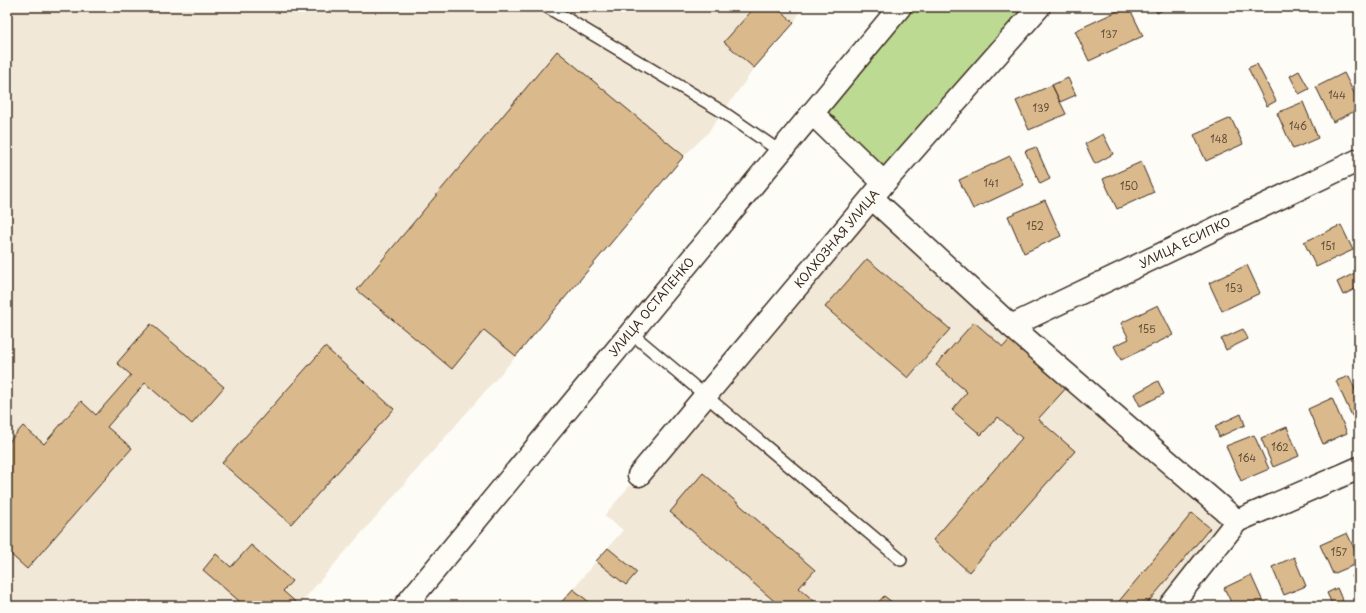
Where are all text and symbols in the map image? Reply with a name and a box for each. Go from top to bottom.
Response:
house number: 137 [1101,26,1118,41]
house number: 144 [1328,87,1346,102]
house number: 139 [1033,100,1050,115]
house number: 146 [1289,118,1307,133]
house number: 148 [1210,131,1228,146]
house number: 141 [984,175,999,190]
house number: 150 [1120,178,1138,193]
street label: КОЛХОЗНАЯ УЛИЦА [789,185,883,292]
street label: УЛИЦА ЕСИПКО [1136,212,1233,272]
house number: 152 [1026,218,1044,233]
house number: 151 [1321,238,1335,253]
street label: УЛИЦА ОСТАПЕНКО [604,253,698,360]
house number: 153 [1225,280,1243,295]
house number: 155 [1138,321,1156,336]
house number: 162 [1271,439,1289,454]
house number: 164 [1238,450,1256,465]
house number: 157 [1331,544,1348,559]

